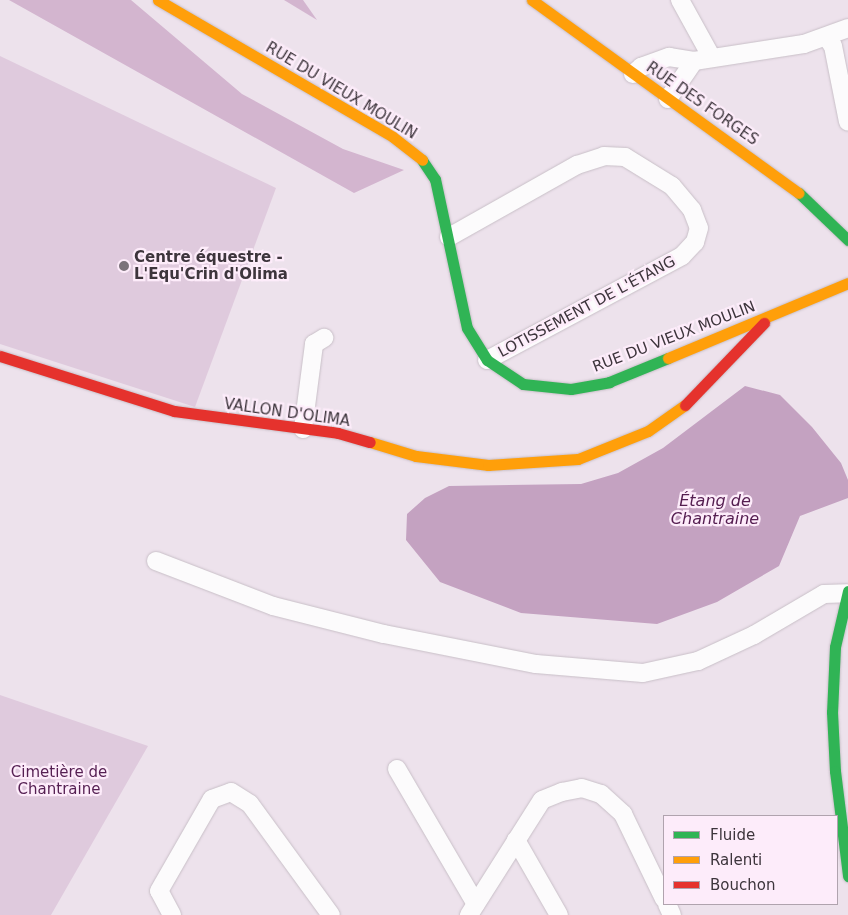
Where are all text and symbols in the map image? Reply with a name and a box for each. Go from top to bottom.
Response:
street label: RUE DU VIEUX MOULIN [262,39,420,143]
street label: RUE DES FORGES [643,59,761,149]
place label: Centre équestre - L'Equ'Crin d'Olima [134,248,288,283]
street label: LOTISSEMENT DE L'ÉTANG [495,253,679,361]
marker: Centre équestre - L'Equ'Crin d'Olima [118,260,130,272]
street label: RUE DU VIEUX MOULIN [590,298,758,376]
street label: VALLON D'OLIMA [223,395,351,431]
water label: Étang de Chantraine [671,491,759,529]
park label: Cimetière de Chantraine [11,763,107,798]
legend [663,815,838,905]
text: Fluide [710,826,755,844]
text: Ralenti [710,851,762,869]
text: Bouchon [710,876,775,894]

